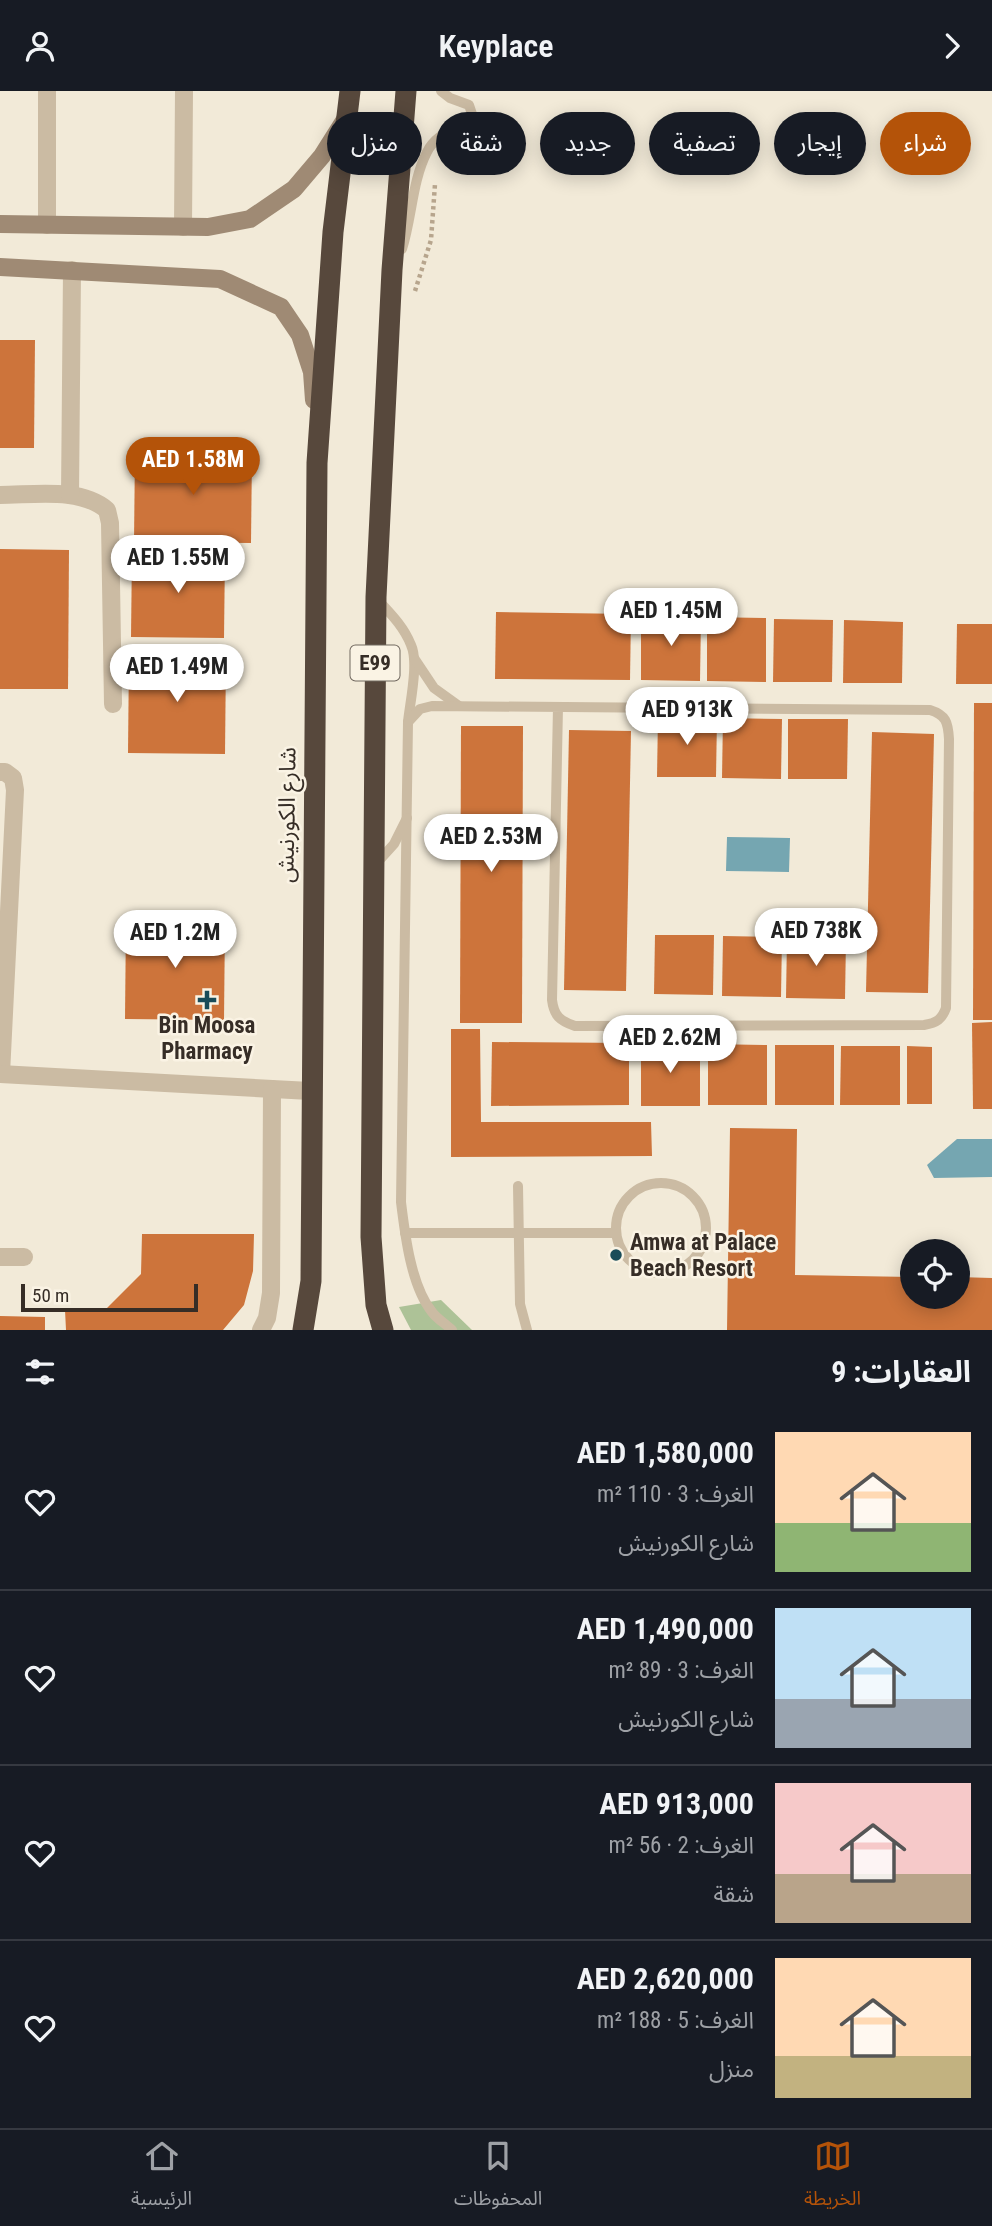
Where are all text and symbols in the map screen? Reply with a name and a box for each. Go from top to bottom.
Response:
icon: person [21,27,59,65]
text: Keyplace [438,27,554,65]
icon: forward [933,27,971,65]
chip: منزل [327,112,422,175]
chip: شقة [436,112,526,175]
chip: جديد [540,112,635,175]
chip: تصفية [649,112,760,175]
chip: إيجار [774,112,866,175]
chip: شراء [880,112,971,175]
pin: AED 1.58M [113,437,273,497]
text: AED 1.58M [142,446,244,473]
pin: AED 1.55M [98,535,258,595]
text: AED 1.55M [127,544,229,571]
pin: AED 1.45M [591,589,751,648]
text: AED 1.45M [620,597,722,624]
pin: AED 1.49M [97,645,257,704]
road number: E99 [350,645,400,681]
text: AED 1.49M [126,653,228,680]
pin: AED 913K [615,687,759,747]
text: AED 913K [642,696,732,723]
street label: شارع الكورنيش [272,747,305,883]
pin: AED 2.53M [411,815,571,874]
text: AED 2.53M [440,823,542,850]
pin: AED 738K [744,909,888,968]
pin: AED 1.2M [103,911,247,970]
text: AED 738K [771,917,861,944]
text: AED 1.2M [130,919,220,946]
marker: Bin Moosa Pharmacy [199,992,215,1008]
place label: Bin Moosa Pharmacy [159,1012,256,1065]
pin: AED 2.62M [590,1016,750,1075]
text: AED 2.62M [619,1024,721,1051]
place label: Amwa at Palace Beach Resort [630,1229,776,1282]
map controls [900,1239,970,1309]
button: locate [900,1239,970,1309]
marker: Amwa at Palace Beach Resort [608,1247,624,1263]
scale bar [21,1281,198,1313]
text: 50 m [32,1284,69,1307]
icon: filters [21,1353,59,1391]
text: العقارات: 9 [831,1354,971,1389]
text: AED 1,580,000 [577,1435,754,1470]
icon: home [831,1460,915,1544]
text: الغرف: 3 · 110 m² [597,1481,754,1508]
icon: heart [21,1483,59,1521]
text: شارع الكورنيش [618,1530,754,1557]
text: AED 1,490,000 [577,1611,754,1646]
icon: home [831,1636,915,1720]
text: الغرف: 3 · 89 m² [608,1657,754,1684]
icon: heart [21,1659,59,1697]
text: شارع الكورنيش [618,1706,754,1733]
text: AED 913,000 [599,1786,754,1821]
icon: home [831,1811,915,1895]
text: الغرف: 2 · 56 m² [608,1832,754,1859]
icon: heart [21,1834,59,1872]
text: شقة [713,1881,754,1908]
text: AED 2,620,000 [577,1961,754,1996]
icon: home [831,1986,915,2070]
text: الغرف: 5 · 188 m² [597,2007,754,2034]
icon: heart [21,2009,59,2047]
text: منزل [709,2056,754,2083]
tab: الرئيسية [131,2137,192,2219]
tab: المحفوظات [454,2137,542,2219]
tab: الخريطة [804,2137,861,2219]

